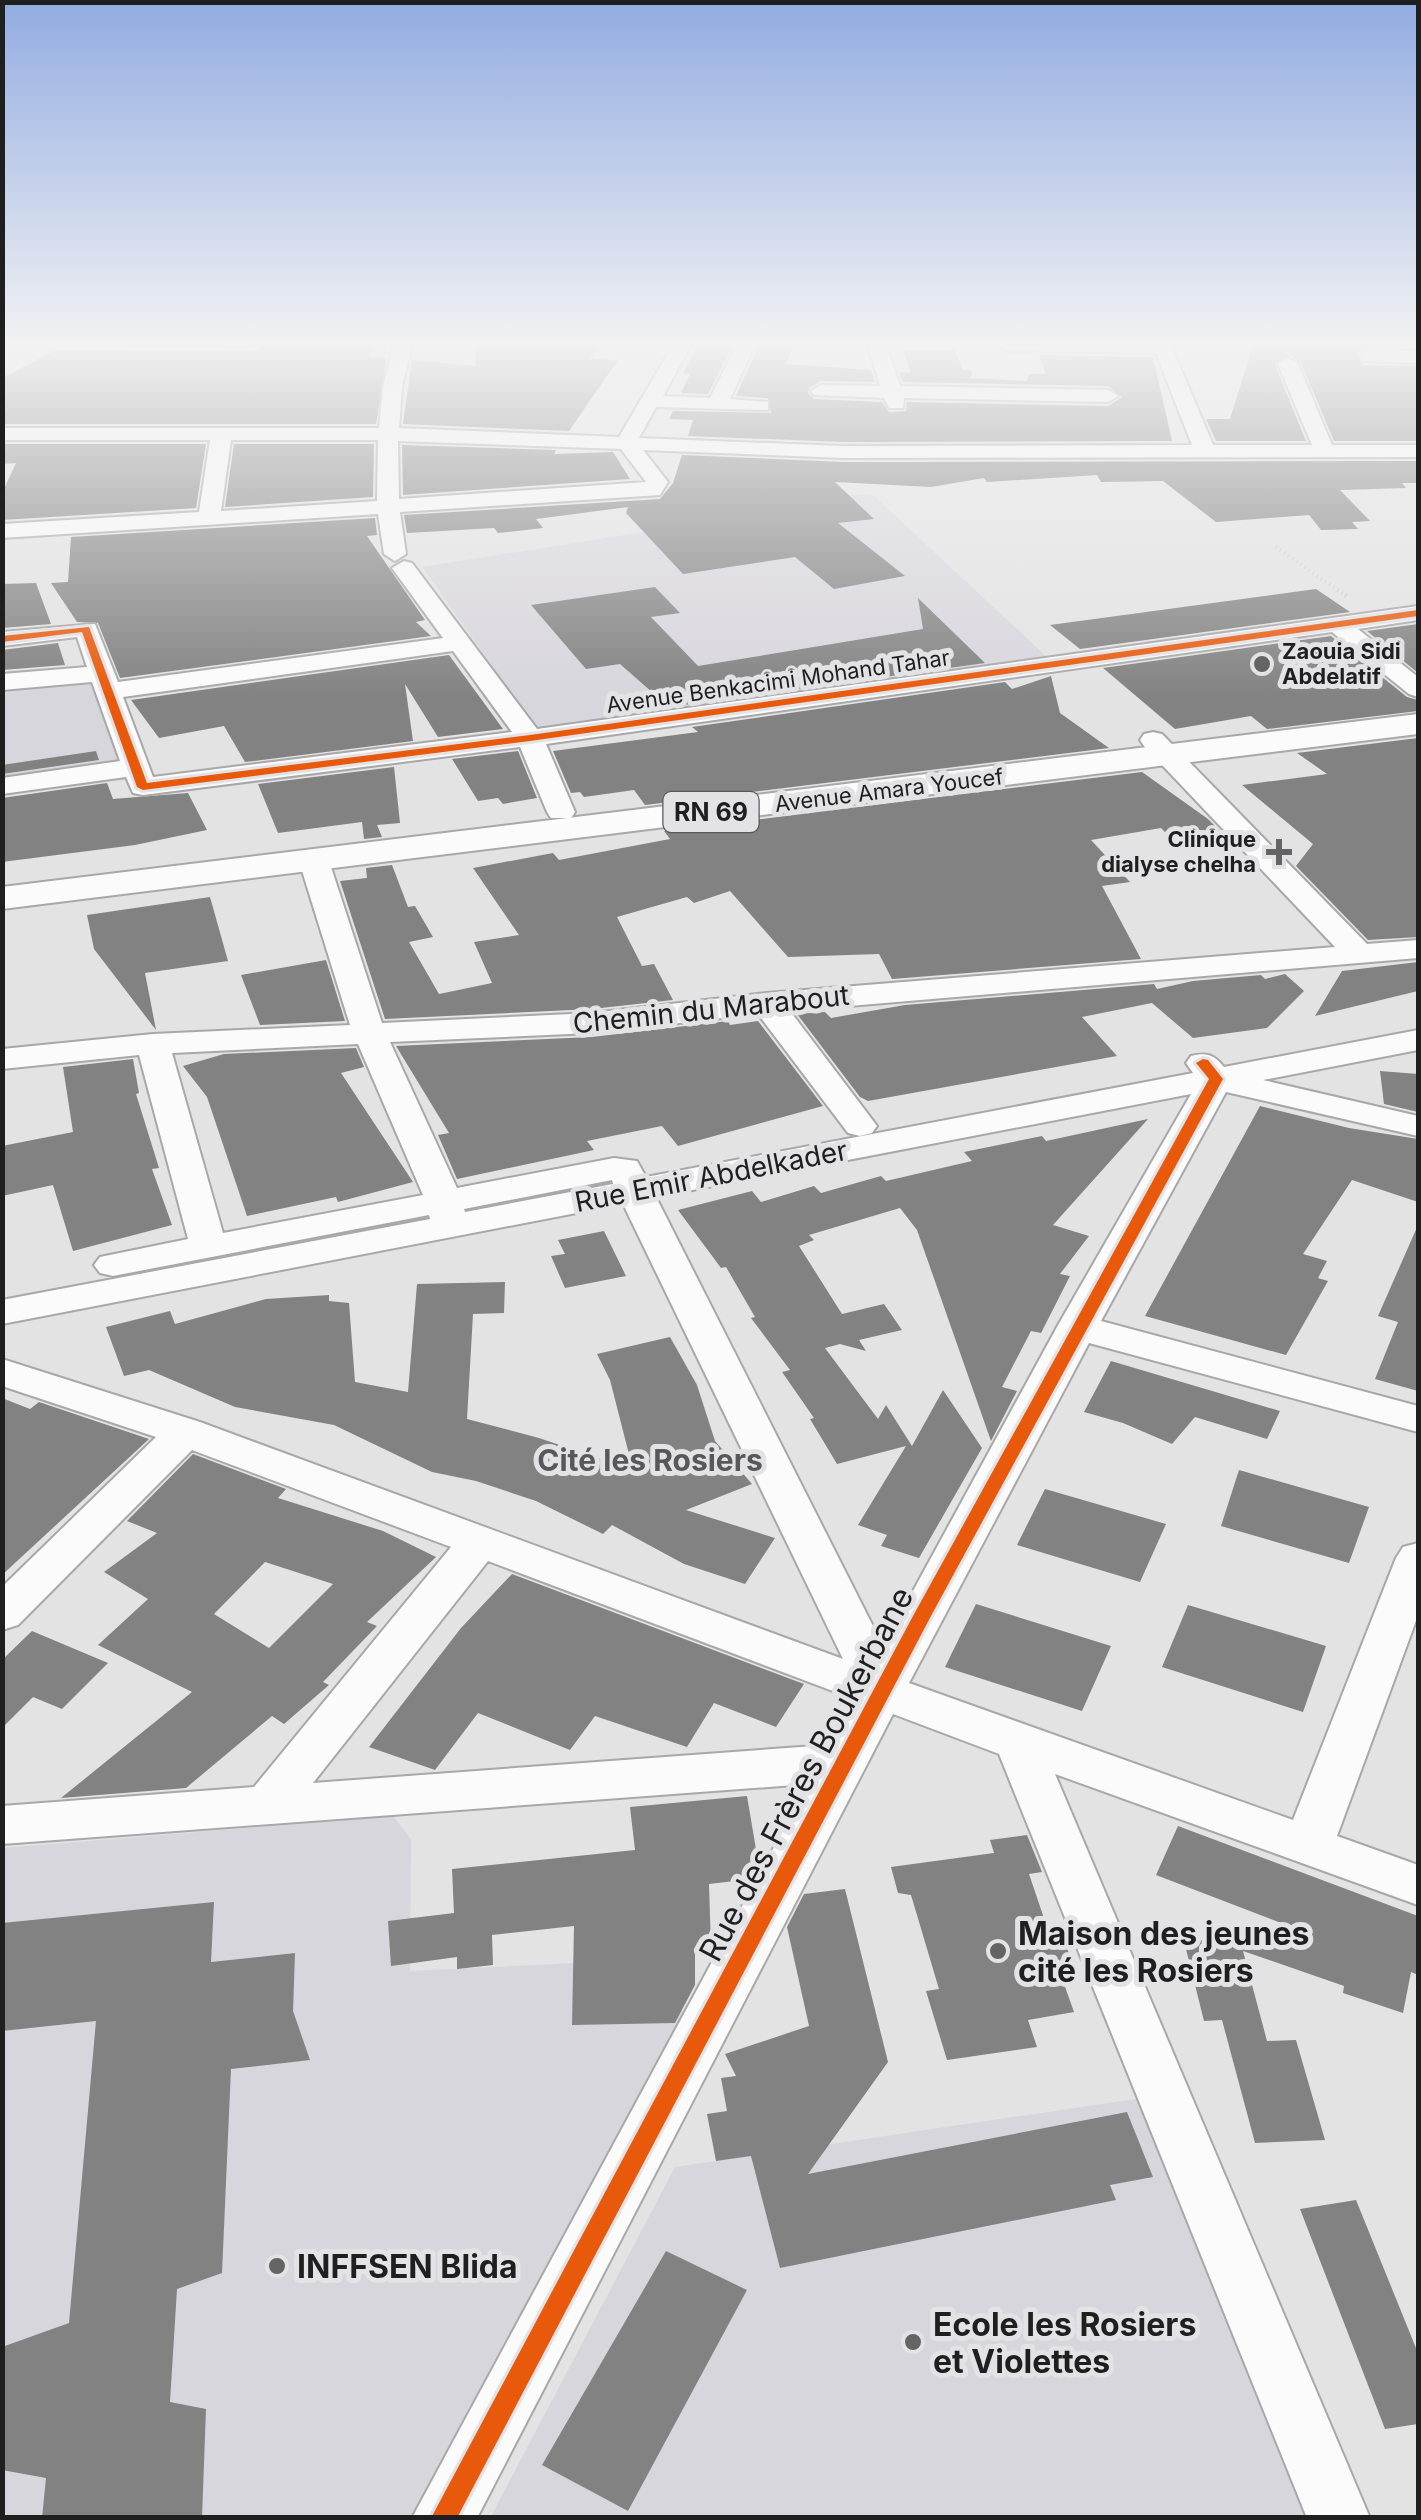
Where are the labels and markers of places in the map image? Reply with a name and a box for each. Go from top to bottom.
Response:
place label: Zaouia Sidi Abdelatif [1282,638,1401,689]
marker: Zaouia Sidi Abdelatif [1251,653,1273,675]
place label: Clinique dialyse chelha [1101,826,1256,877]
marker: Clinique dialyse chelha [1266,839,1292,865]
place label: Maison des jeunes cité les Rosiers [1018,1914,1309,1990]
marker: Maison des jeunes cité les Rosiers [987,1940,1009,1962]
place label: INFFSEN Blida [297,2247,518,2286]
marker: INFFSEN Blida [266,2255,288,2277]
place label: Ecole les Rosiers et Violettes [933,2305,1196,2381]
marker: Ecole les Rosiers et Violettes [902,2331,924,2353]

